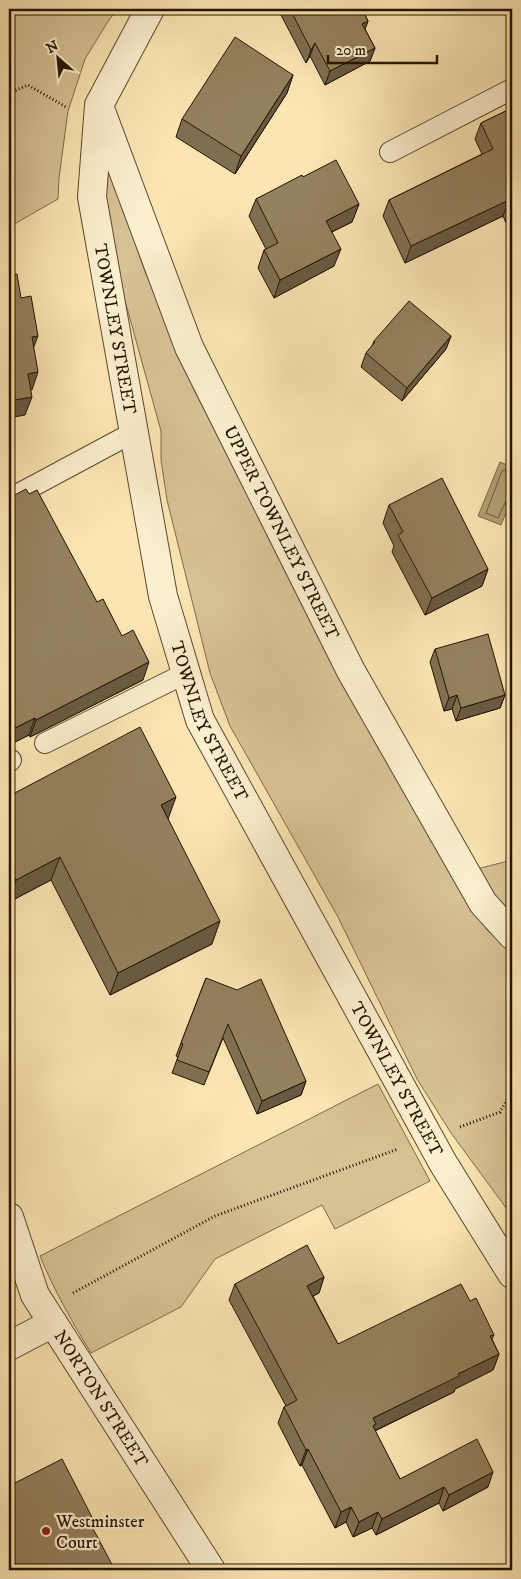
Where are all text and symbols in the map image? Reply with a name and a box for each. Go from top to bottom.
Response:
north arrow [32,32,82,82]
scale bar [328,32,437,64]
text: N [43,36,62,58]
text: 20 m [336,41,366,60]
street label: TOWNLEY STREET [89,242,141,416]
street label: UPPER TOWNLEY STREET [218,422,344,644]
street label: TOWNLEY STREET [165,639,253,806]
street label: TOWNLEY STREET [345,998,447,1161]
street label: NORTON STREET [48,1326,152,1472]
place label: Westminster Court [55,1511,145,1554]
marker: Westminster Court [40,1525,52,1537]

